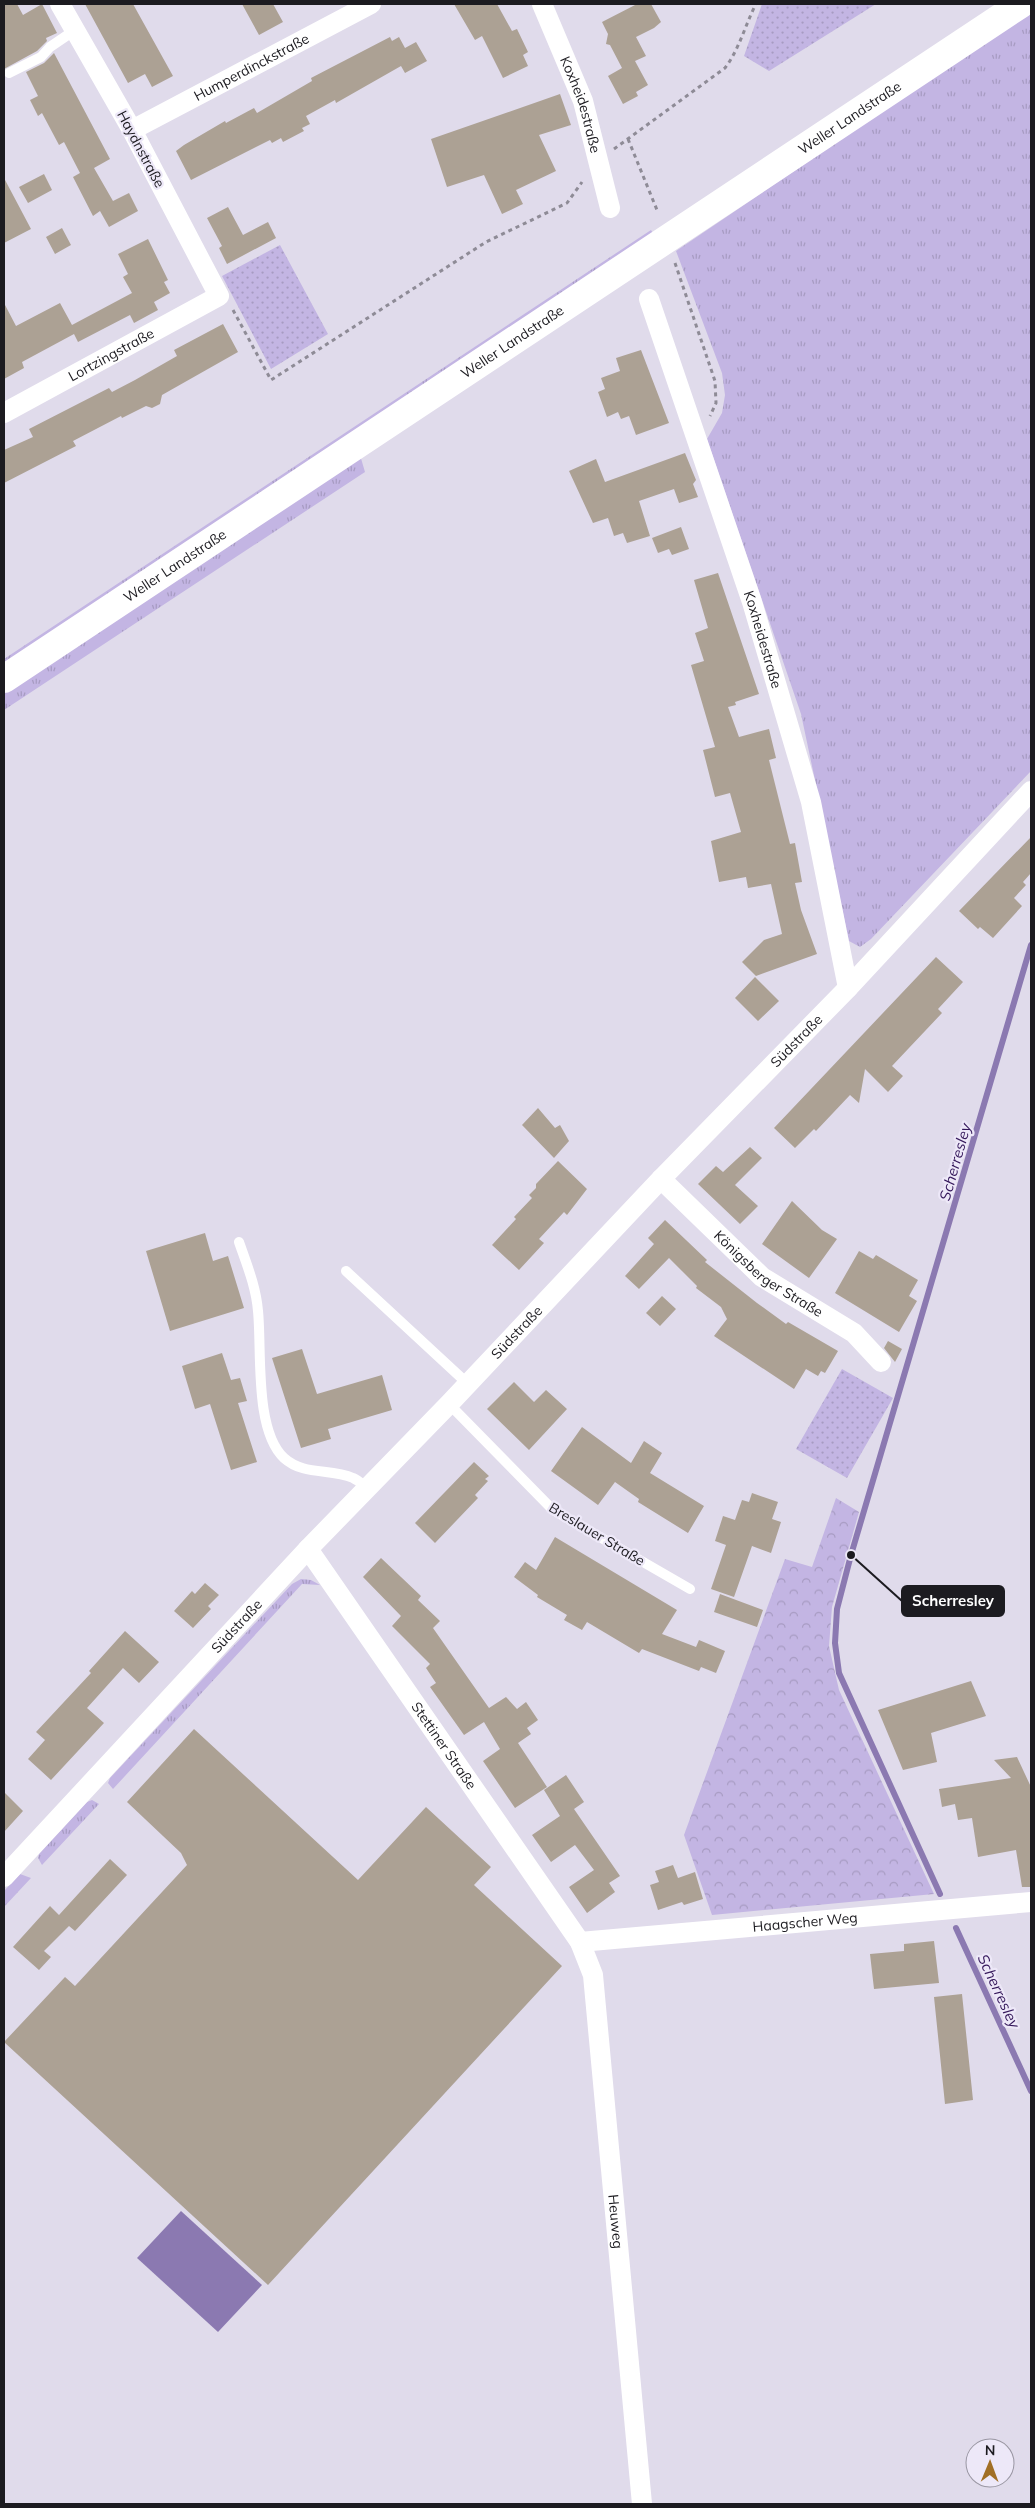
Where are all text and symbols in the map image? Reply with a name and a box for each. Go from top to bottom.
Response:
street label: Humperdinckstraße [191,29,312,105]
street label: Koxheidestraße [556,53,605,155]
street label: Weller Landstraße [795,77,905,158]
street label: Haydnstraße [113,107,169,191]
street label: Weller Landstraße [457,301,567,382]
street label: Lortzingstraße [65,324,157,385]
street label: Weller Landstraße [120,525,230,606]
street label: Koxheidestraße [740,588,786,690]
street label: Südstraße [766,1011,826,1071]
water label: Scherresley [935,1120,975,1203]
street label: Königsberger Straße [710,1226,826,1321]
street label: Südstraße [487,1302,546,1363]
street label: Breslauer Straße [546,1498,648,1570]
callout: Scherresley [902,1586,1004,1616]
text: Scherresley [912,1591,995,1610]
street label: Südstraße [207,1596,266,1657]
street label: Stettiner Straße [408,1698,481,1793]
street label: Haagscher Weg [752,1908,858,1936]
water label: Scherresley [974,1951,1025,2032]
street label: Heuweg [604,2194,627,2250]
north arrow [965,2438,1015,2488]
text: N [985,2441,996,2459]

